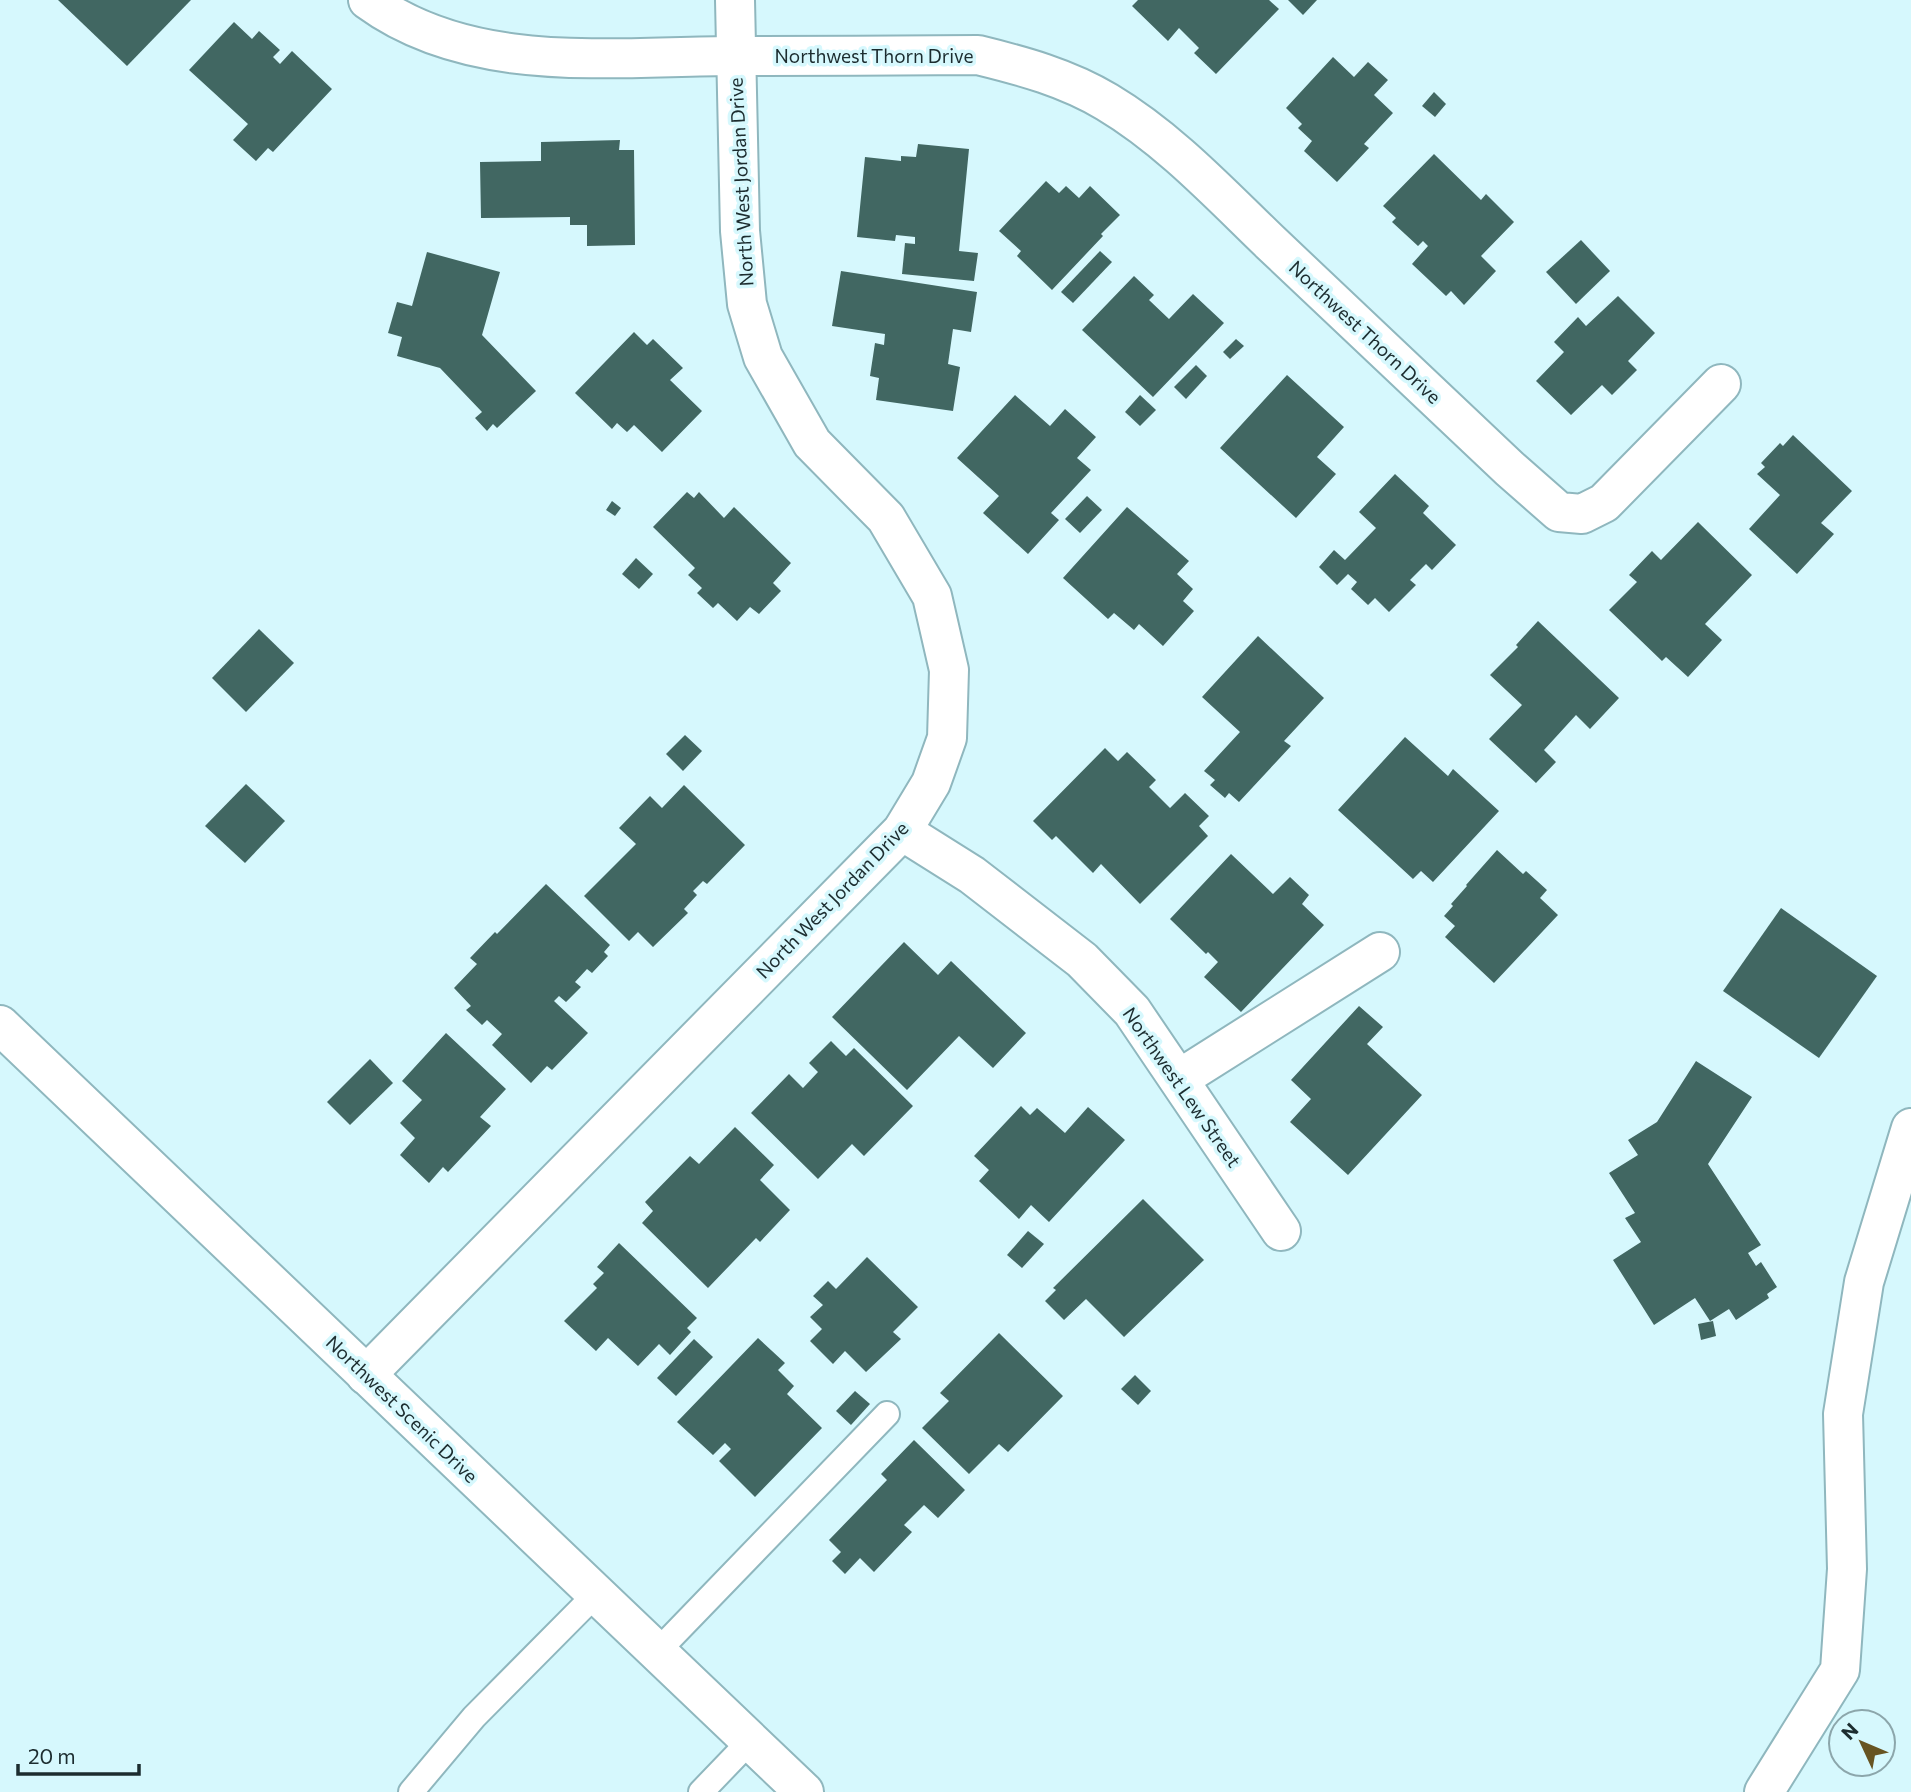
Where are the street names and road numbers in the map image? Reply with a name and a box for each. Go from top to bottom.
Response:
street label: Northwest Thorn Drive [774,44,974,67]
street label: North West Jordan Drive [724,77,757,287]
street label: Northwest Thorn Drive [1285,255,1446,408]
street label: North West Jordan Drive [751,816,913,983]
street label: Northwest Lew Street [1119,1002,1246,1171]
street label: Northwest Scenic Drive [322,1330,483,1487]

